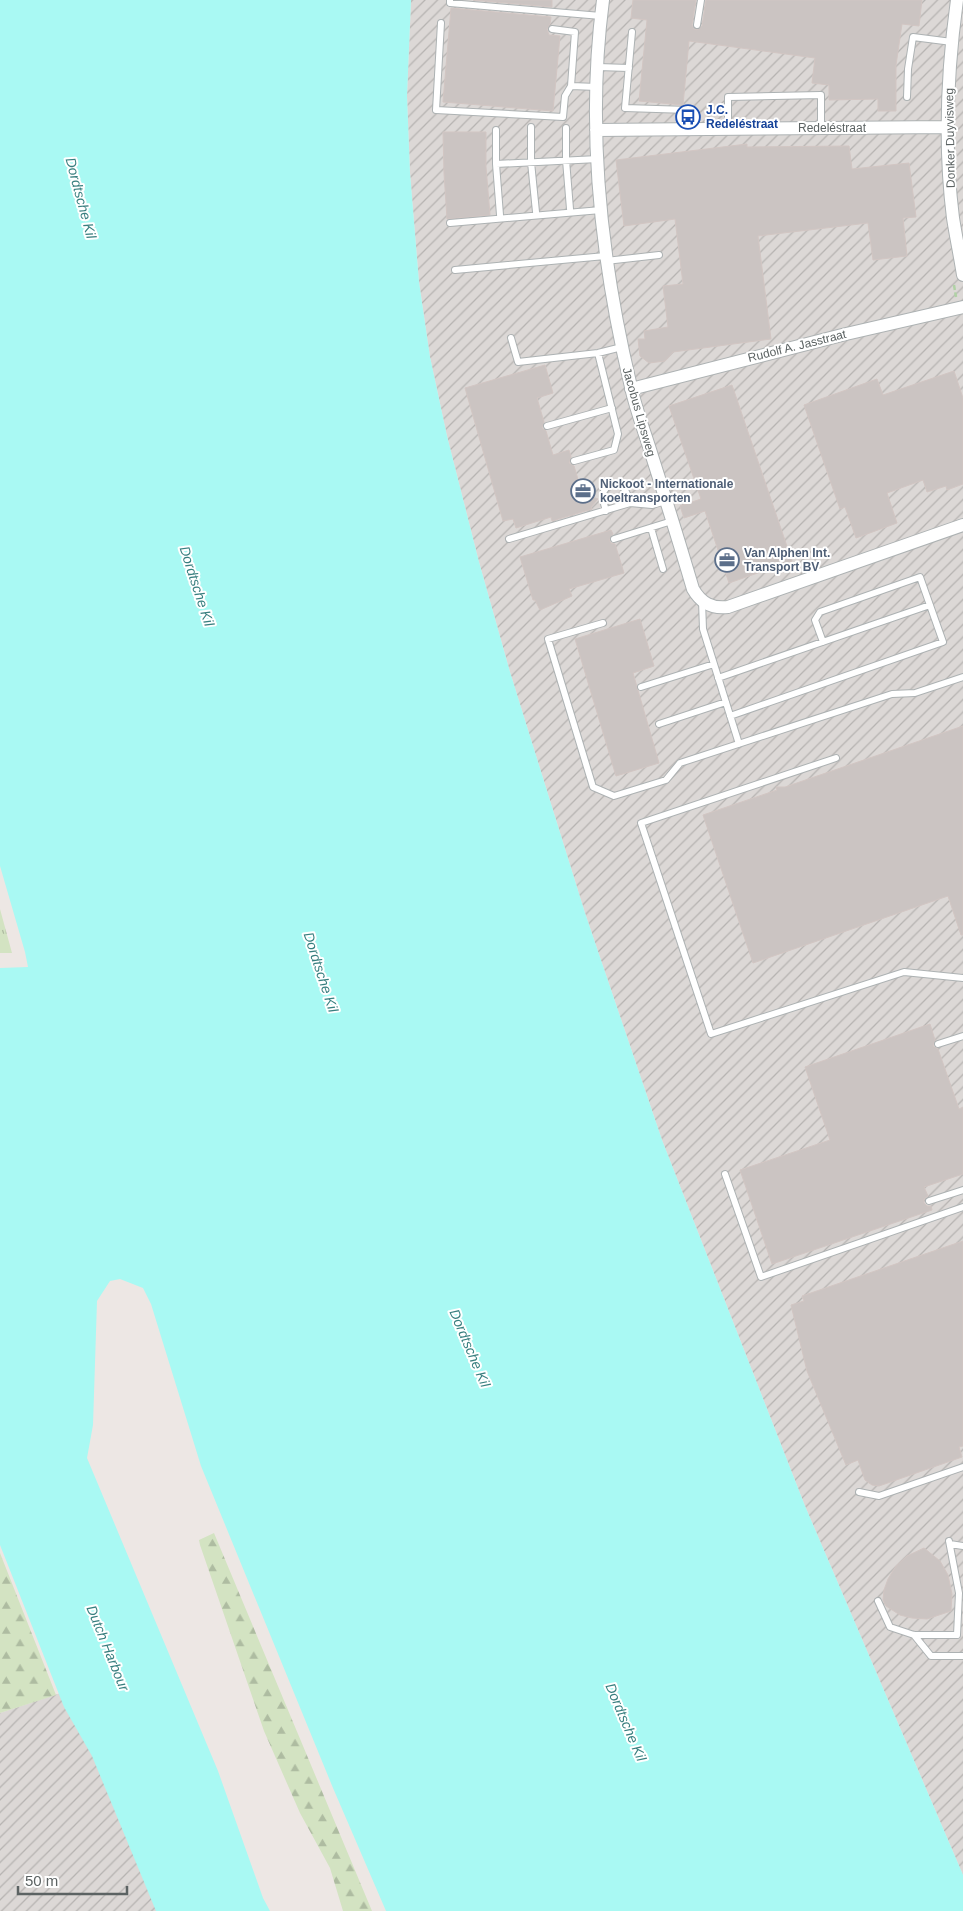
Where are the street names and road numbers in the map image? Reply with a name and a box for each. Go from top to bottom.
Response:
street label: Donker Duyvisweg [942,88,958,188]
street label: Redeléstraat [798,121,867,135]
street label: Rudolf A. Jasstraat [746,327,848,365]
street label: Jacobus Lipsweg [620,366,658,458]

